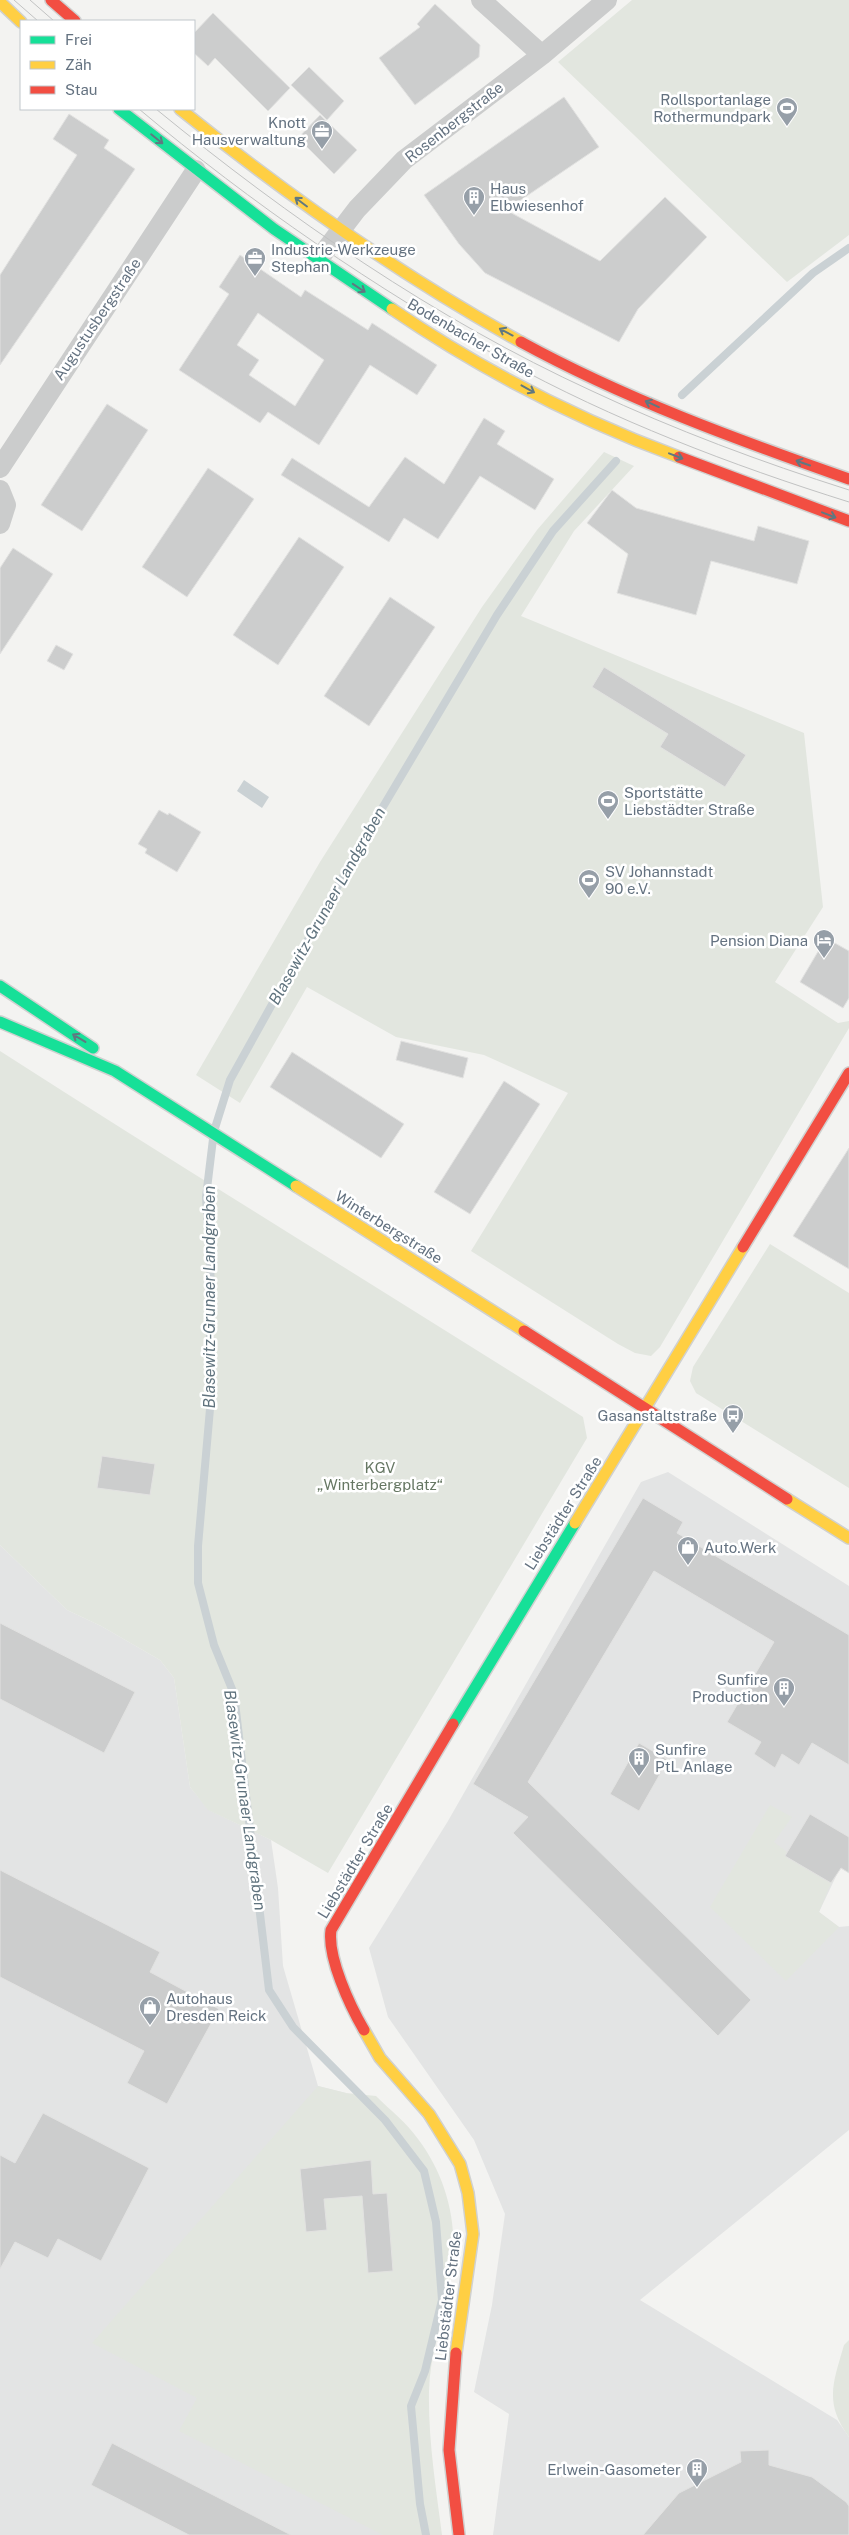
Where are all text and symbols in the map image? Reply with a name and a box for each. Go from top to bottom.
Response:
legend [20,20,195,110]
text: Frei [65,31,92,48]
text: Zäh [65,56,92,73]
street label: Rosenbergstraße [402,78,506,166]
text: Stau [65,81,98,98]
place label: Rollsportanlage Rothermundpark [653,91,771,125]
sports icon: Rollsportanlage Rothermundpark [775,96,799,127]
place label: Knott Hausverwaltung [192,114,306,148]
office icon: Knott Hausverwaltung [310,119,334,150]
one-way arrow [150,134,163,145]
place label: Haus Elbwiesenhof [490,180,584,214]
building icon: Haus Elbwiesenhof [462,185,486,216]
one-way arrow [294,197,308,207]
place label: Industrie-Werkzeuge Stephan [271,241,416,275]
office icon: Industrie-Werkzeuge Stephan [243,246,267,277]
street label: Augustusbergstraße [50,255,144,383]
one-way arrow [351,283,365,293]
street label: Bodenbacher Straße [405,295,537,381]
one-way arrow [499,327,514,336]
one-way arrow [521,384,535,394]
one-way arrow [645,398,660,408]
one-way arrow [668,452,683,461]
one-way arrow [795,457,811,467]
one-way arrow [822,511,837,520]
place label: Sportstätte Liebstädter Straße [624,784,755,818]
sports icon: Sportstätte Liebstädter Straße [596,789,620,820]
water label: Blasewitz‐Grunaer Landgraben [265,804,389,1008]
place label: SV Johannstadt 90 e.V. [605,863,713,897]
sports icon: SV Johannstadt 90 e.V. [577,868,601,899]
hotel icon: Pension Diana [812,928,836,959]
place label: Pension Diana [710,932,808,949]
one-way arrow [73,1032,87,1042]
water label: Blasewitz‐Grunaer Landgraben [200,1186,219,1408]
street label: Winterbergstraße [332,1187,446,1267]
bus stop icon: Gasanstaltstraße [721,1403,745,1434]
place label: Gasanstaltstraße [598,1407,717,1424]
street label: Liebstädter Straße [521,1453,605,1573]
park label: KGV „Winterbergplatz“ [317,1459,443,1493]
shop icon: Auto.Werk [676,1535,700,1566]
place label: Auto.Werk [704,1539,776,1556]
place label: Sunfire Production [692,1671,768,1705]
building icon: Sunfire Production [772,1676,796,1707]
water label: Blasewitz‐Grunaer Landgraben [220,1688,270,1912]
place label: Sunfire PtL Anlage [655,1741,732,1775]
building icon: Sunfire PtL Anlage [627,1746,651,1777]
street label: Liebstädter Straße [314,1801,396,1921]
place label: Autohaus Dresden Reick [166,1990,267,2024]
shop icon: Autohaus Dresden Reick [138,1995,162,2026]
street label: Liebstädter Straße [432,2230,464,2362]
building icon: Erlwein-Gasometer [685,2457,709,2488]
place label: Erlwein-Gasometer [547,2461,681,2478]

